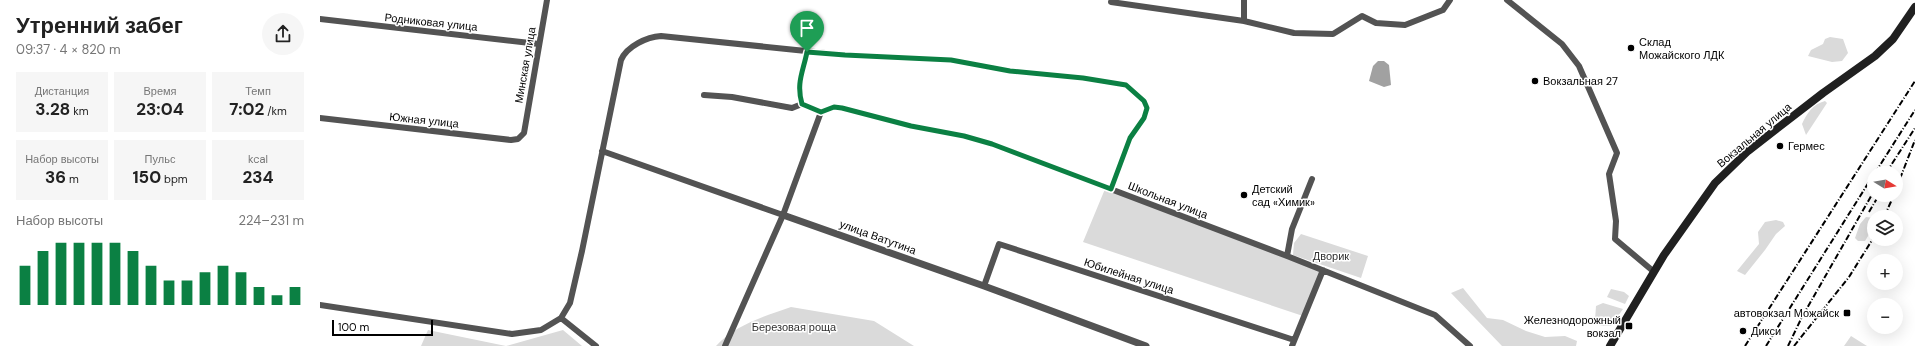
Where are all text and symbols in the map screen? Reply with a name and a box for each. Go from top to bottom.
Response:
street label: Родниковая улица [384,10,479,34]
text: Утренний забег [16,11,183,40]
pin [790,11,824,52]
button: share [262,13,304,55]
icon: arrive [796,17,818,39]
street label: Минская улица [511,25,539,104]
place label: Склад Можайского ЛДК [1639,35,1725,62]
text: 09:37 · 4 × 820 m [16,41,121,58]
marker: Склад Можайского ЛДК [1626,43,1636,53]
place label: Вокзальная 27 [1543,74,1618,88]
marker: Вокзальная 27 [1530,76,1540,86]
text: Дистанция [35,84,89,98]
text: Время [143,84,177,98]
text: Темп [245,84,271,98]
text: 3.28 [35,98,70,120]
text: 23:04 [136,98,184,120]
text: 7:02 [229,98,264,120]
street label: Вокзальная улица [1714,99,1795,170]
text: km [70,104,89,118]
text: /km [264,104,287,118]
street label: Южная улица [389,109,460,131]
place label: Гермес [1788,139,1825,153]
marker: Гермес [1775,141,1785,151]
text: Набор высоты [25,152,99,166]
text: Пульс [145,152,175,166]
text: kcal [248,152,268,166]
text: 36 [45,166,66,188]
text: 150 [132,166,161,188]
text: 234 [242,166,274,188]
north arrow [1867,166,1903,202]
map controls [1867,166,1903,334]
text: m [66,172,79,186]
text: bpm [161,172,188,186]
street label: Школьная улица [1126,178,1211,222]
place label: Детский сад «Химик» [1252,182,1315,209]
marker: Детский сад «Химик» [1239,190,1249,200]
button: layers [1867,210,1903,246]
text: Набор высоты [16,212,103,229]
text: 224–231 m [239,212,304,229]
street label: улица Ватутина [838,217,919,258]
park label: Дворик [1313,249,1349,263]
button: + [1867,254,1903,290]
street label: Юбилейная улица [1082,255,1176,297]
button: − [1867,298,1903,334]
place label: автовокзал Можайск [1734,306,1839,320]
marker: автовокзал Можайск [1842,308,1852,318]
place label: Железнодорожный вокзал [1524,313,1621,340]
scale bar [332,318,433,337]
text: 100 m [338,320,369,334]
park label: Березовая роща [752,320,837,334]
marker: Железнодорожный вокзал [1624,321,1634,331]
place label: Дикси [1751,324,1781,338]
marker: Дикси [1738,326,1748,336]

